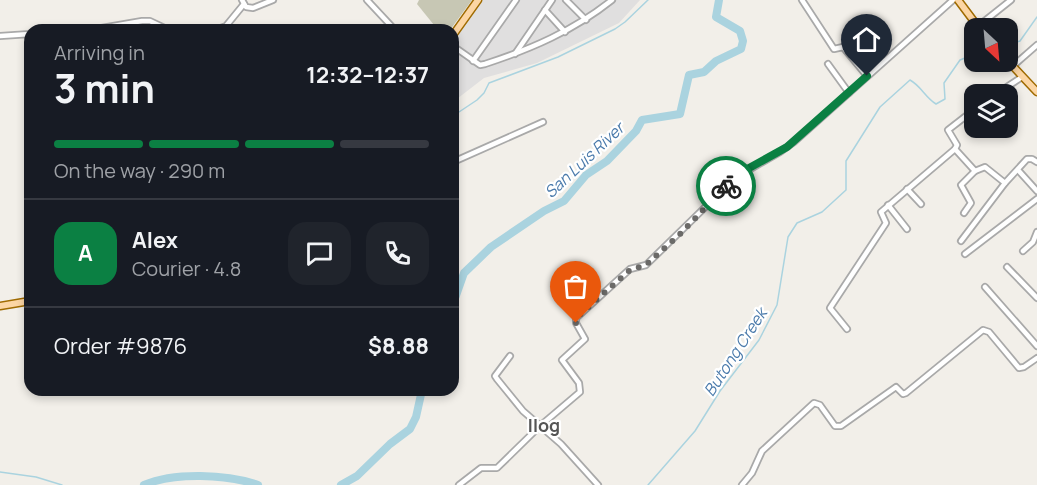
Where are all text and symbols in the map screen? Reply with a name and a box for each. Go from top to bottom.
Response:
pin [841,14,892,76]
north arrow [964,18,1018,72]
map controls [964,18,1018,138]
icon: home [850,23,883,56]
text: Arriving in [54,39,145,66]
text: 12:32–12:37 [306,60,429,90]
text: 3 min [54,61,155,115]
button: layers [964,84,1018,138]
water label: San Luis River [539,116,630,203]
courier [696,156,756,216]
text: On the way · 290 m [54,157,225,184]
icon: bike [710,170,743,203]
button: chat [288,222,351,285]
button: phone [366,222,429,285]
text: Alex [132,225,178,255]
text: A [78,238,93,268]
text: Courier · 4.8 [132,255,241,282]
pin [550,261,601,323]
icon: bag [559,270,592,303]
water label: Butong Creek [698,302,773,400]
text: Order #9876 [54,331,187,361]
text: $8.88 [368,331,429,361]
district label: Ilog [528,413,560,437]

